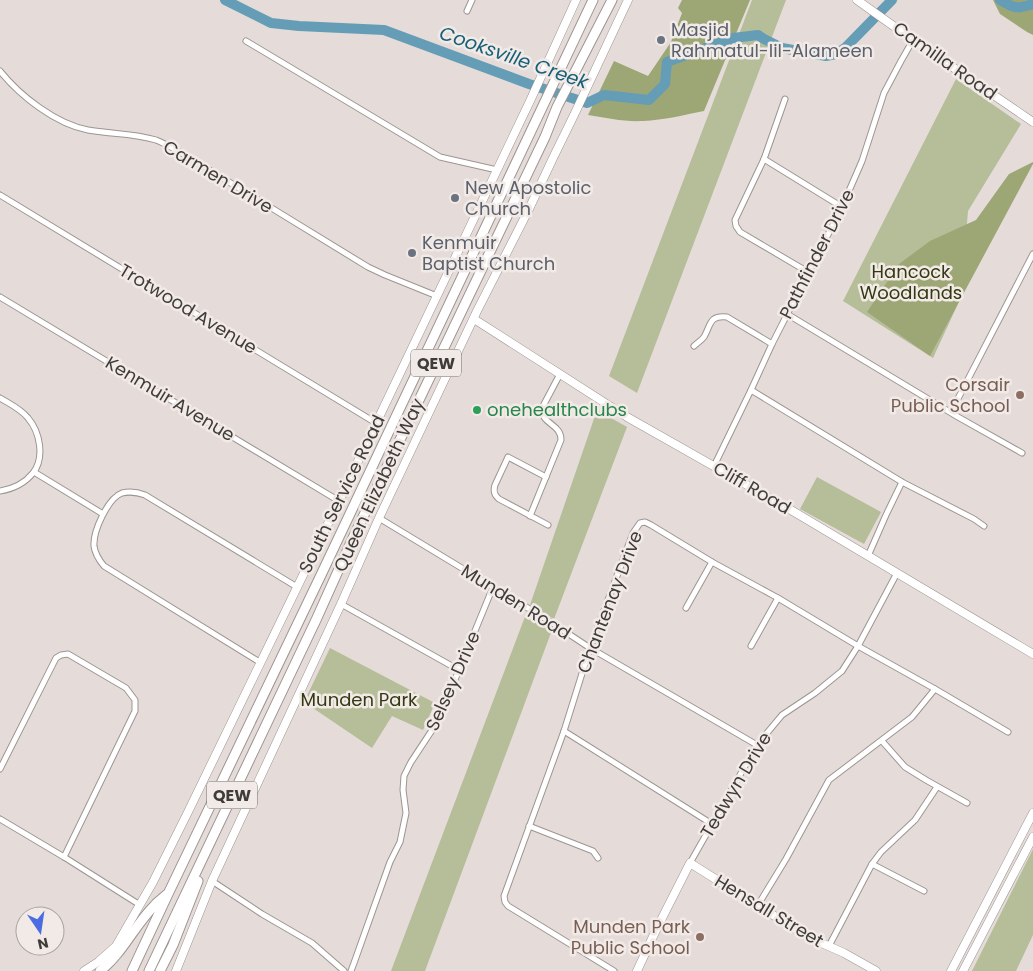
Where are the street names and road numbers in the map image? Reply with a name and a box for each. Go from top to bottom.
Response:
street label: Camilla Road [888,15,1002,106]
street label: Carmen Drive [159,134,278,219]
street label: Pathfinder Drive [773,185,860,323]
street label: Trotwood Avenue [115,257,262,360]
road number: QEW [411,349,461,376]
street label: Kenmuir Avenue [101,350,240,447]
street label: Queen Elizabeth Way [327,394,430,576]
street label: South Service Road [292,410,391,577]
street label: Cliff Road [709,455,796,520]
street label: Chantenay Drive [571,527,648,677]
street label: Munden Road [457,558,576,645]
street label: Selsey Drive [419,627,486,735]
street label: Tedwyn Drive [694,727,777,842]
road number: QEW [207,782,257,808]
street label: Hensall Street [710,868,828,953]

